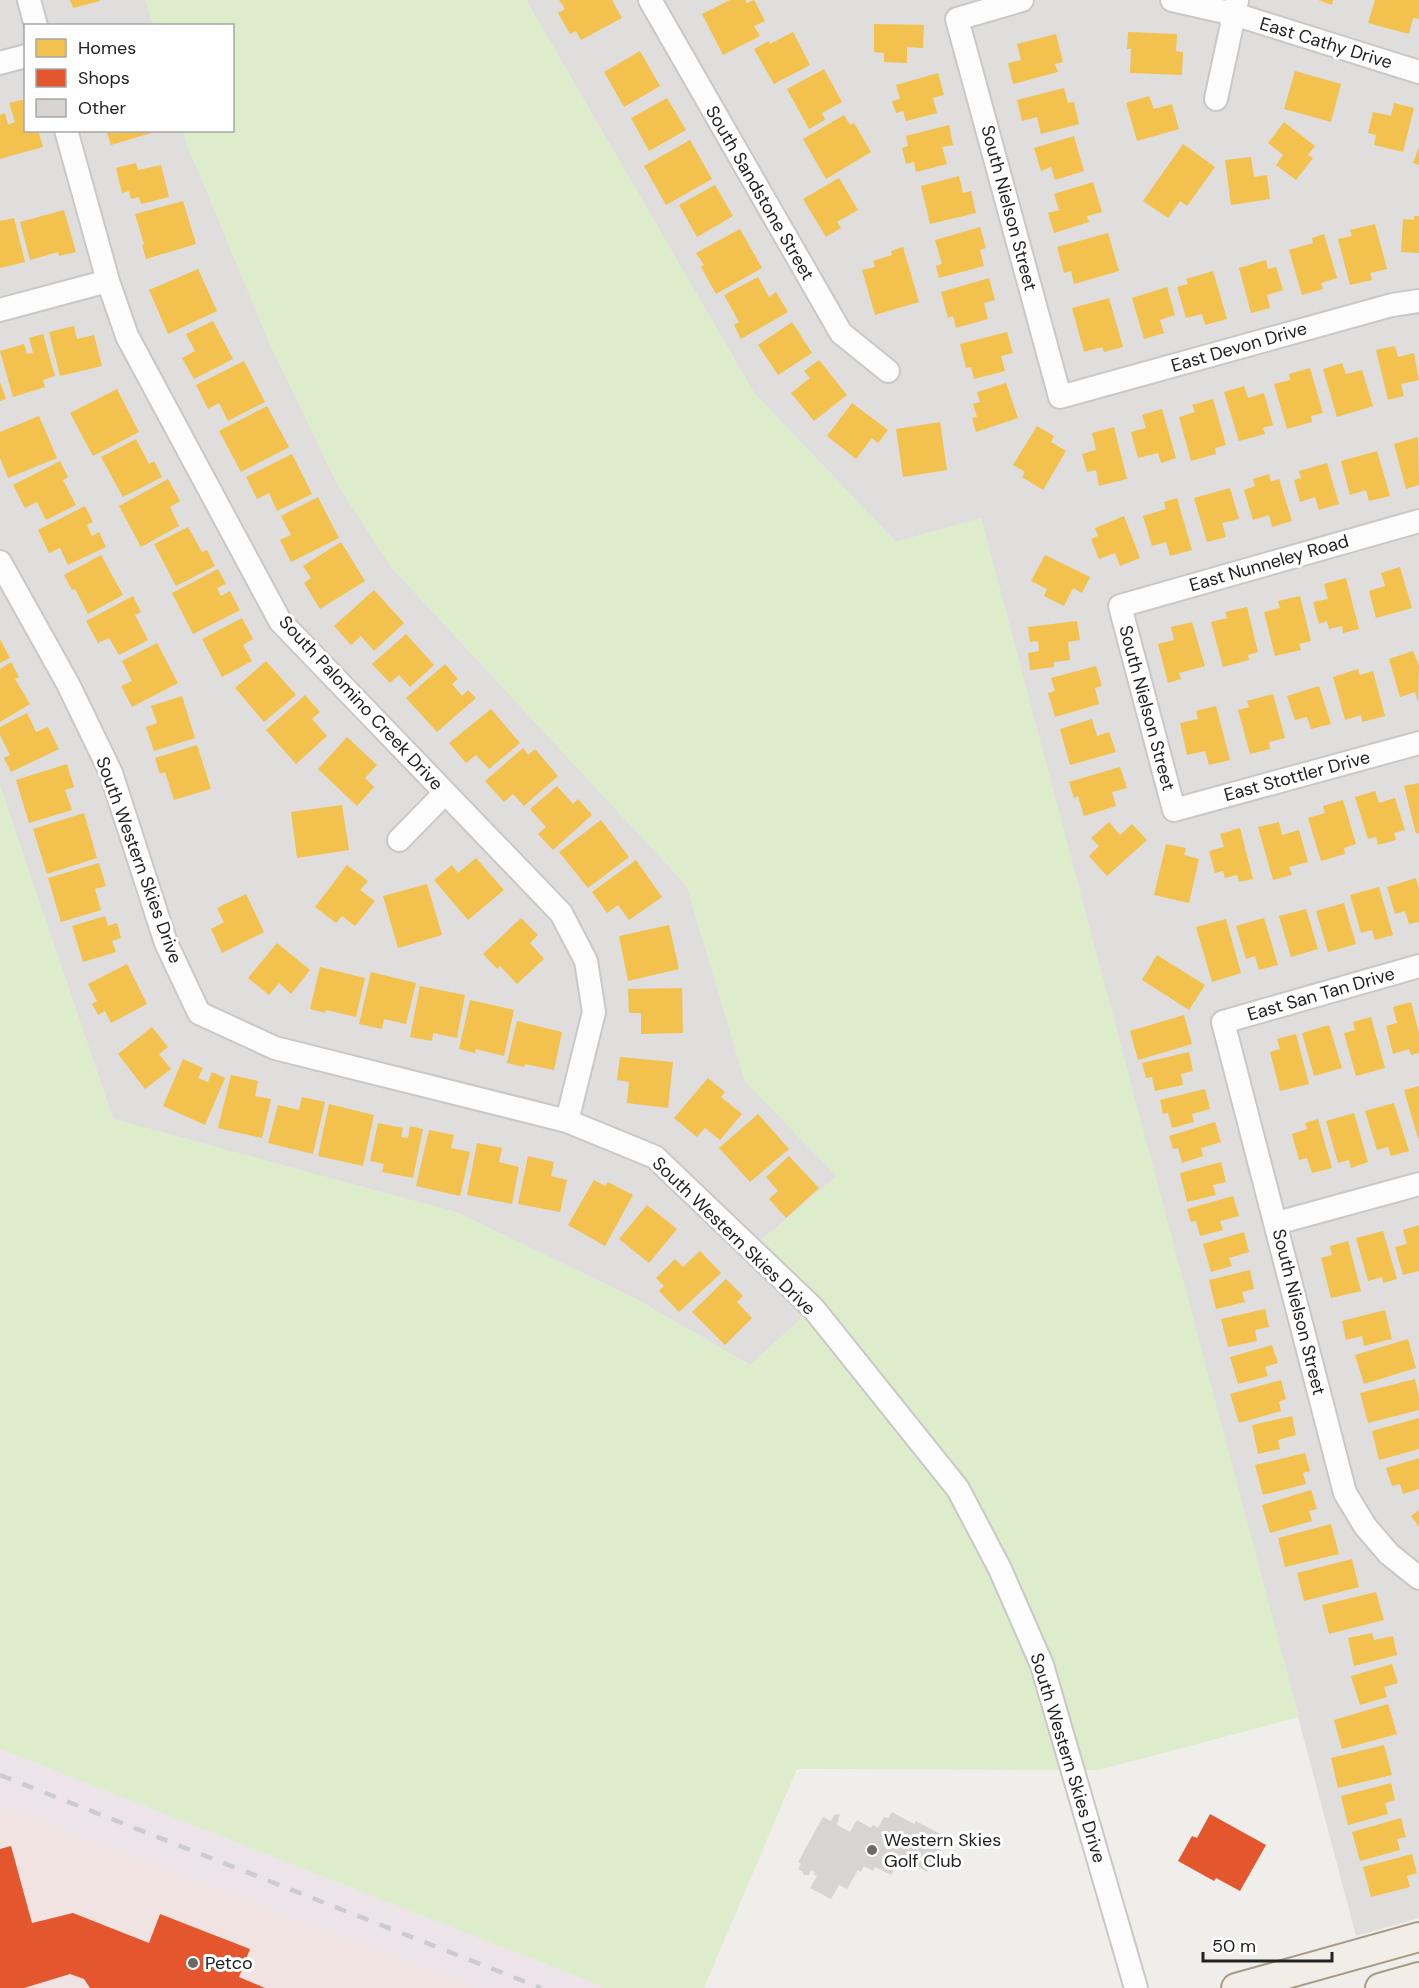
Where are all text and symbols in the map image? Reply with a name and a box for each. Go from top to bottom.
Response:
street label: East Cathy Drive [1257,11,1395,75]
legend [24,24,234,132]
text: Homes [78,36,136,60]
text: Shops [78,66,130,90]
text: Other [78,96,127,120]
street label: South Sandstone Street [700,101,820,285]
street label: South Nielson Street [975,123,1043,293]
street label: East Devon Drive [1168,316,1310,378]
street label: East Nunneley Road [1187,529,1351,597]
street label: South Palomino Creek Drive [274,611,448,795]
street label: South Nielson Street [1113,623,1181,793]
street label: East Stottler Drive [1221,745,1373,807]
street label: South Western Skies Drive [90,753,188,967]
street label: East San Tan Drive [1245,962,1397,1026]
street label: South Western Skies Drive [647,1152,821,1320]
street label: South Nielson Street [1267,1226,1331,1398]
street label: South Western Skies Drive [1025,1650,1111,1866]
place label: Western Skies Golf Club [884,1828,1001,1873]
marker: Western Skies Golf Club [865,1843,879,1857]
scale bar [1203,1925,1332,1963]
text: 50 m [1212,1934,1256,1958]
place label: Petco [205,1951,253,1975]
marker: Petco [186,1956,200,1970]

